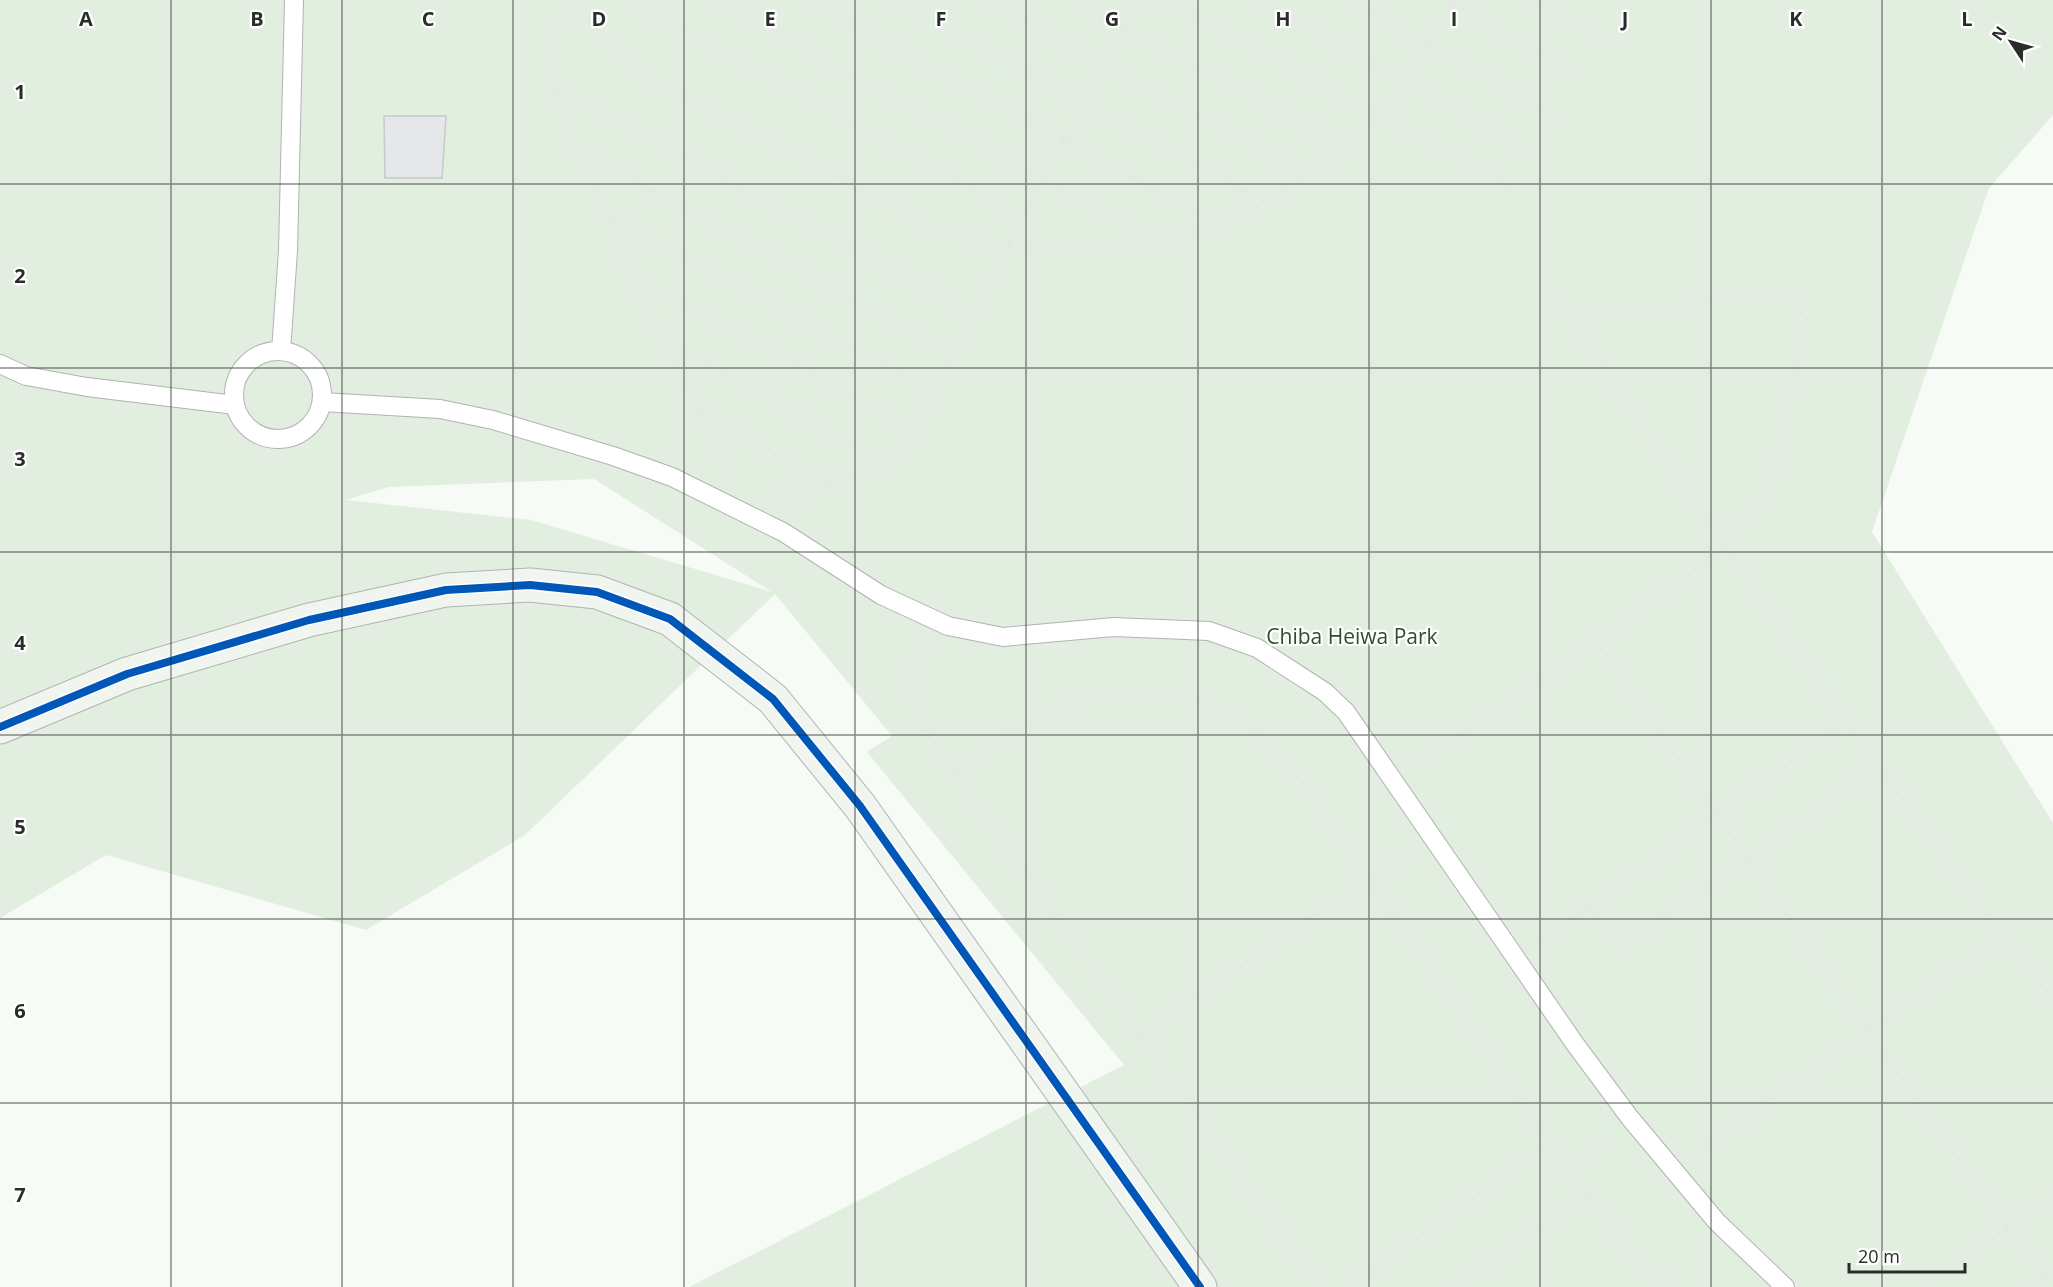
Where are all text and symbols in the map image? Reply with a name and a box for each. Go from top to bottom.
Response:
text: A [79,5,93,32]
text: B [250,5,264,32]
text: C [422,5,435,32]
text: D [592,5,606,32]
text: E [764,5,776,32]
text: F [936,5,946,32]
text: G [1105,5,1119,32]
text: H [1275,5,1291,32]
text: I [1451,5,1457,32]
text: J [1620,5,1628,32]
text: K [1789,5,1803,32]
text: L [1961,5,1973,32]
north arrow [1981,12,2041,72]
text: N [1986,21,2012,45]
text: 1 [14,78,26,105]
text: 2 [14,262,26,289]
text: 3 [14,445,26,472]
park label: Chiba Heiwa Park [1266,622,1438,650]
text: 4 [14,629,26,656]
text: 5 [14,813,26,840]
text: 6 [14,997,26,1024]
text: 7 [14,1181,26,1208]
scale bar [1849,1236,1964,1274]
text: 20 m [1858,1244,1900,1268]

